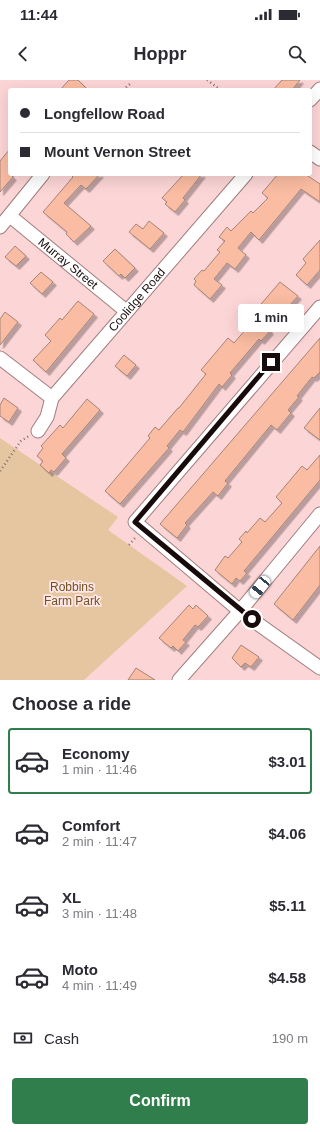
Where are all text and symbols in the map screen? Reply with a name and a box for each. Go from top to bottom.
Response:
text: 11:44 [20,6,58,23]
icon: back [12,43,34,65]
icon: search [286,43,308,65]
text: Hoppr [134,44,187,64]
text: Longfellow Road [44,105,165,122]
text: Mount Vernon Street [44,143,191,160]
street label: Murray Street [35,235,101,292]
street label: Coolidge Road [106,265,168,335]
callout: 1 min [238,304,304,332]
text: 1 min [254,310,288,325]
route end [262,353,280,371]
car [248,574,272,600]
park label: Robbins Farm Park [44,580,101,608]
route start [243,610,261,628]
text: Choose a ride [12,694,131,714]
icon: car [14,743,50,779]
text: Economy [62,745,130,762]
text: $3.01 [268,753,306,770]
text: 1 min · 11:46 [62,762,137,777]
icon: car [14,815,50,851]
text: Comfort [62,817,120,834]
text: $4.06 [268,825,306,842]
text: 2 min · 11:47 [62,834,137,849]
icon: car [14,887,50,923]
text: XL [62,889,81,906]
text: $5.11 [269,897,306,914]
text: 3 min · 11:48 [62,906,137,921]
icon: car [14,959,50,995]
text: Moto [62,961,98,978]
text: $4.58 [268,969,306,986]
text: 4 min · 11:49 [62,978,137,993]
icon: cash [12,1027,34,1049]
text: Cash [44,1030,79,1047]
text: 190 m [272,1031,308,1046]
button: Confirm [12,1078,308,1124]

